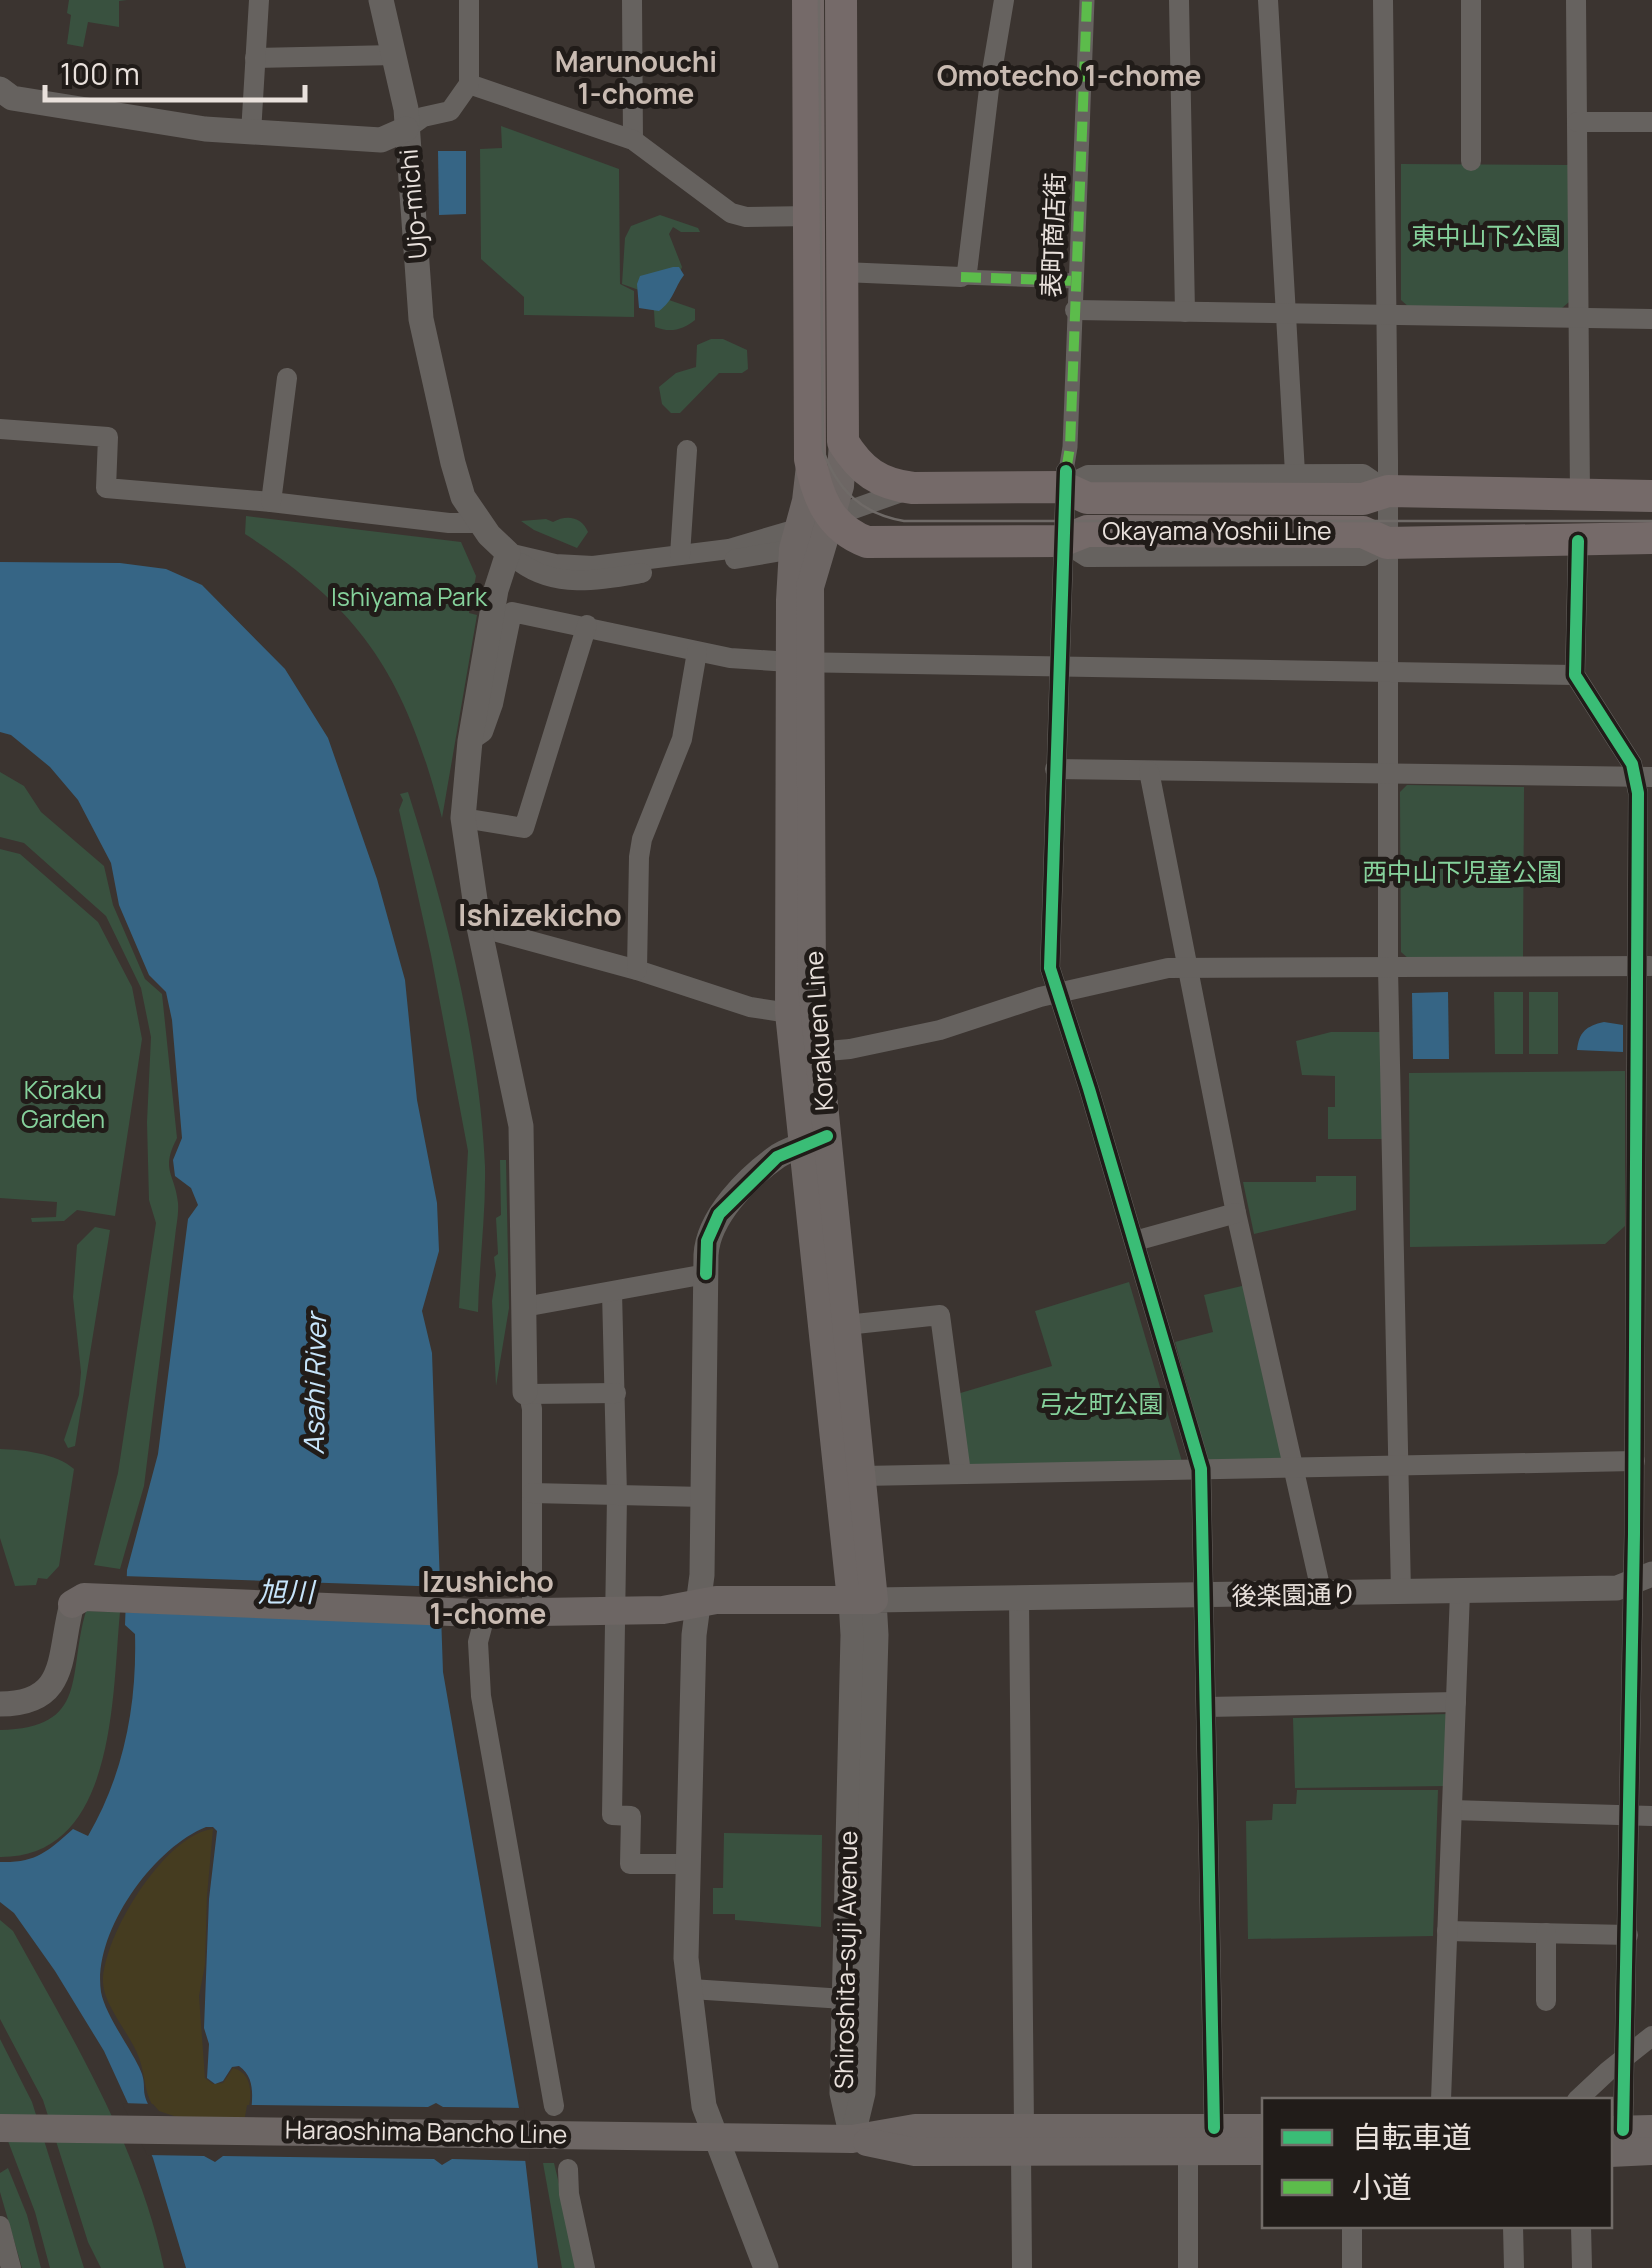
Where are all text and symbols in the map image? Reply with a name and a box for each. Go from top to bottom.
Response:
scale bar [45,40,305,102]
district label: Marunouchi 1-chome [555,42,717,112]
text: 100 m [60,53,140,94]
district label: Omotecho 1-chome [937,56,1201,94]
street label: Ujo-michi [390,147,435,261]
street label: 表町商店街 [1033,172,1072,298]
park label: 東中山下公園 [1411,218,1561,253]
street label: Okayama Yoshii Line [1102,513,1332,548]
park label: Ishiyama Park [331,579,488,614]
park label: 西中山下児童公園 [1362,854,1562,889]
district label: Ishizekicho [458,894,622,935]
street label: Korakuen Line [795,950,842,1112]
park label: Kōraku Garden [21,1072,105,1136]
water label: Asahi River [294,1309,334,1455]
park label: 弓之町公園 [1038,1386,1164,1421]
district label: Izushicho 1-chome [422,1562,554,1632]
water label: 旭川 [258,1572,317,1610]
street label: 後楽園通り [1231,1576,1357,1613]
street label: Shiroshita-suji Avenue [826,1831,865,2089]
legend [1262,2098,1612,2228]
street label: Haraoshima Bancho Line [285,2112,567,2151]
text: 自転車道 [1352,2116,1472,2157]
text: 小道 [1352,2166,1412,2207]

